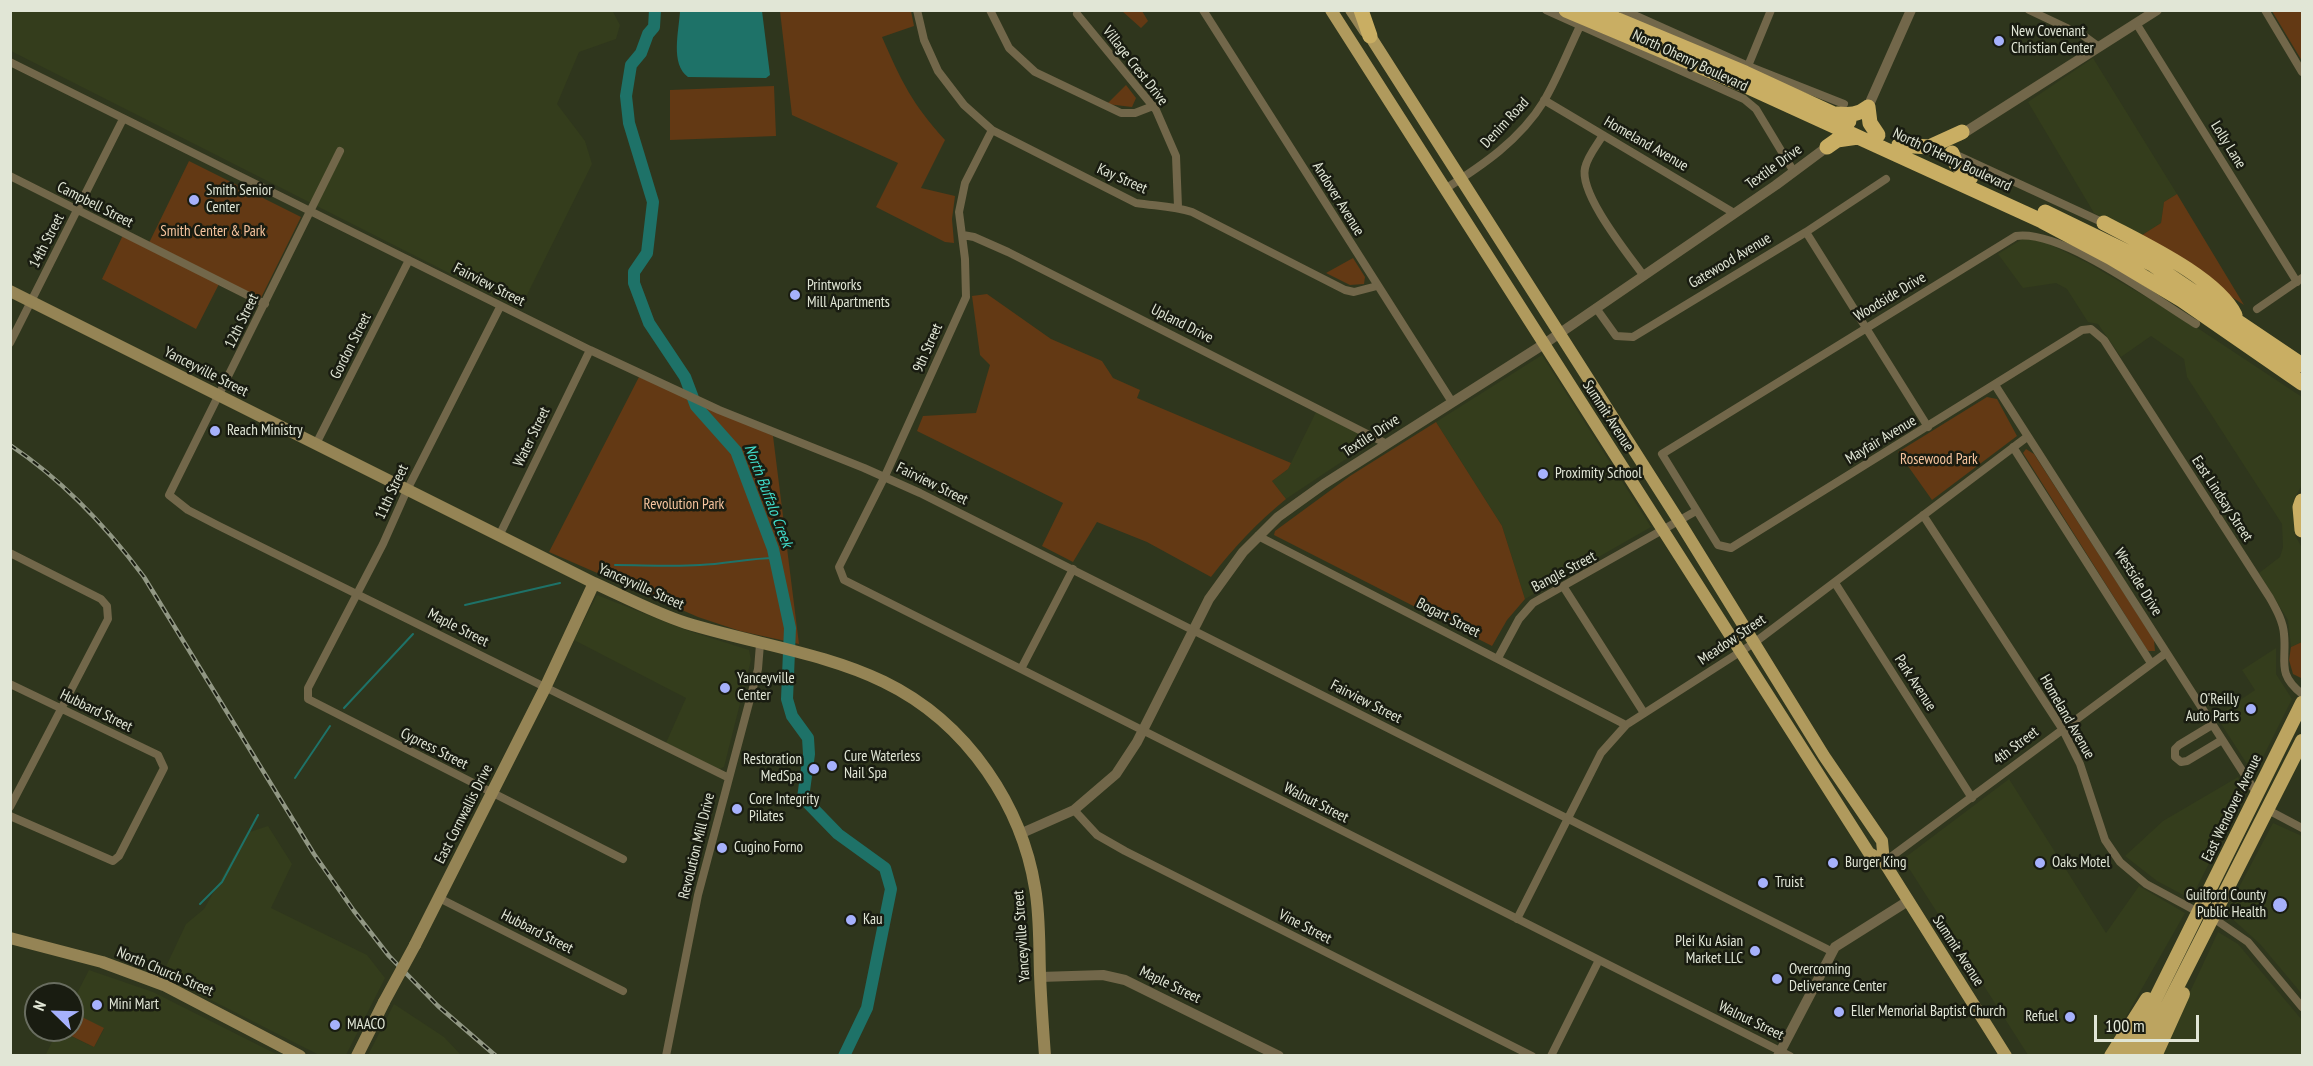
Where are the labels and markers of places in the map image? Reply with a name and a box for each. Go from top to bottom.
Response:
place label: New Covenant Christian Center [2011,23,2094,58]
marker: New Covenant Christian Center [1992,34,2006,48]
place label: Smith Senior Center [206,182,272,217]
marker: Smith Senior Center [187,193,201,207]
place label: Printworks Mill Apartments [807,277,890,312]
marker: Printworks Mill Apartments [788,288,802,302]
place label: Reach Ministry [227,422,303,440]
marker: Reach Ministry [208,424,222,438]
place label: Proximity School [1555,465,1642,483]
marker: Proximity School [1536,467,1550,481]
place label: Yanceyville Center [737,670,795,705]
marker: Yanceyville Center [718,681,732,695]
place label: O'Reilly Auto Parts [2186,691,2239,726]
marker: O'Reilly Auto Parts [2244,702,2258,716]
place label: Cure Waterless Nail Spa [844,748,920,783]
place label: Restoration MedSpa [743,751,802,786]
marker: Cure Waterless Nail Spa [825,759,839,773]
marker: Restoration MedSpa [807,762,821,776]
place label: Core Integrity Pilates [749,791,819,826]
marker: Core Integrity Pilates [730,802,744,816]
place label: Cugino Forno [734,839,803,857]
marker: Cugino Forno [715,841,729,855]
place label: Burger King [1845,854,1906,872]
place label: Oaks Motel [2052,854,2110,872]
marker: Burger King [1826,856,1840,870]
marker: Oaks Motel [2033,856,2047,870]
place label: Truist [1775,874,1803,892]
marker: Truist [1756,876,1770,890]
place label: Guilford County Public Health [2186,887,2266,922]
marker: Guilford County Public Health [2271,896,2289,914]
place label: Kau [863,911,883,929]
marker: Kau [844,913,858,927]
place label: Plei Ku Asian Market LLC [1675,933,1743,968]
marker: Plei Ku Asian Market LLC [1748,944,1762,958]
place label: Overcoming Deliverance Center [1789,961,1887,996]
marker: Overcoming Deliverance Center [1770,972,1784,986]
place label: Mini Mart [109,996,159,1014]
marker: Mini Mart [90,998,104,1012]
place label: Eller Memorial Baptist Church [1851,1003,2005,1021]
marker: Eller Memorial Baptist Church [1832,1005,1846,1019]
place label: Refuel [2025,1008,2058,1026]
marker: Refuel [2063,1010,2077,1024]
place label: MAACO [347,1016,385,1034]
marker: MAACO [328,1018,342,1032]

